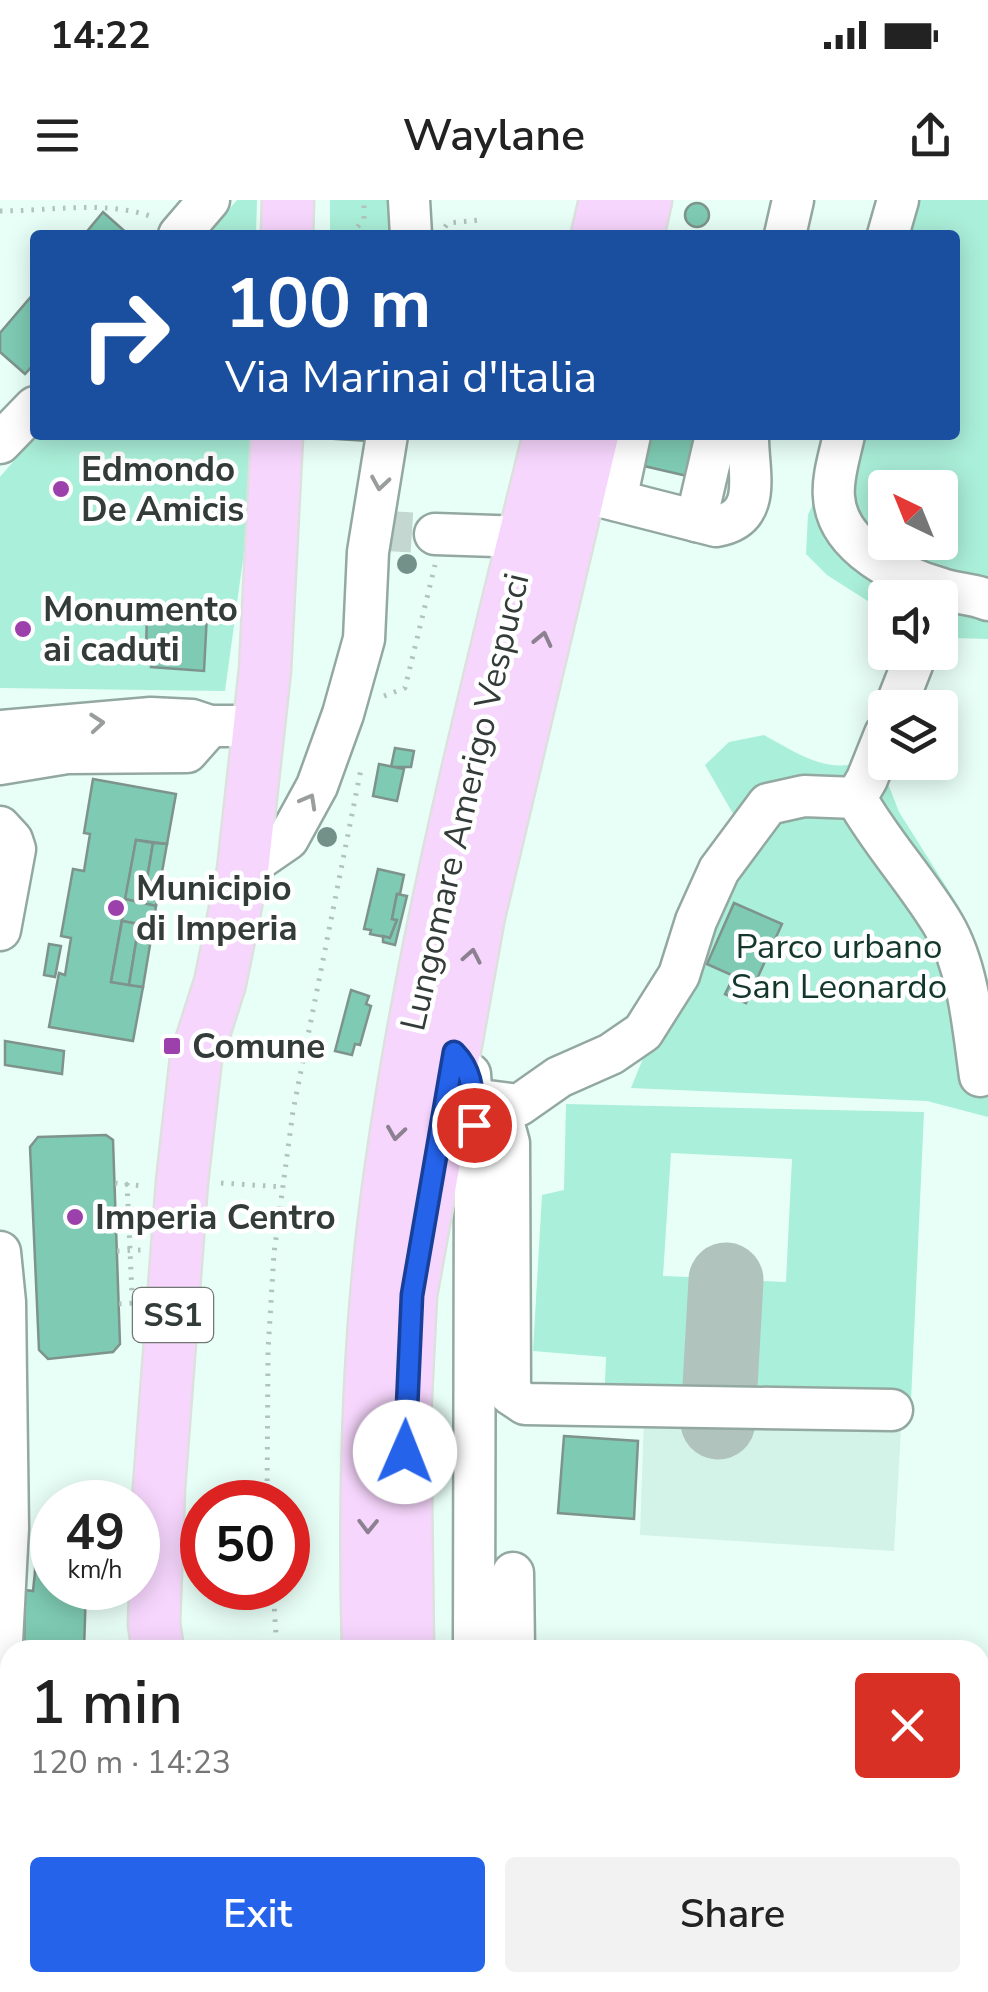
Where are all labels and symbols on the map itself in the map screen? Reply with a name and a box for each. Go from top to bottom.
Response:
place label: Edmondo De Amicis [81,446,244,533]
north arrow [868,470,958,560]
one-way arrow [370,475,391,491]
marker: Edmondo De Amicis [50,478,72,500]
street label: Lungomare Amerigo Vespucci [389,569,541,1035]
place label: Monumento ai caduti [43,586,238,673]
marker: Monumento ai caduti [12,618,34,640]
one-way arrow [531,631,552,648]
one-way arrow [90,712,106,734]
one-way arrow [297,794,317,812]
place label: Municipio di Imperia [136,865,298,952]
marker: Municipio di Imperia [105,897,127,919]
park label: Parco urbano San Leonardo [731,923,947,1010]
one-way arrow [460,948,481,965]
place label: Comune [192,1023,325,1070]
marker: Comune [161,1035,183,1057]
pin [432,1083,517,1168]
one-way arrow [387,1124,408,1141]
place label: Imperia Centro [95,1194,336,1241]
marker: Imperia Centro [64,1206,86,1228]
road number: SS1 [133,1288,213,1342]
position arrow [353,1400,457,1504]
speed limit sign: 50 [180,1480,310,1610]
one-way arrow [357,1520,379,1535]

